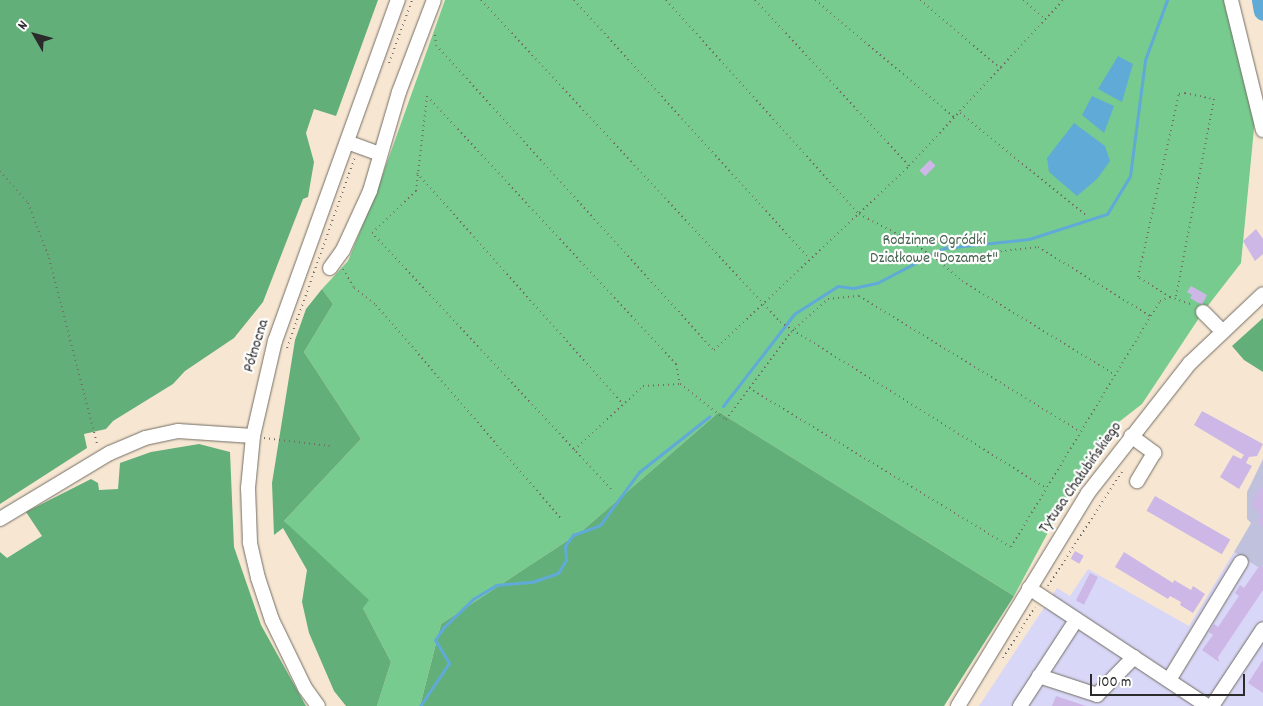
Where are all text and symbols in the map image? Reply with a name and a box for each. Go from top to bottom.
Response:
north arrow [10,10,60,60]
text: N [13,17,33,35]
park label: Rodzinne Ogródki Działkowe "Dozamet" [870,231,998,269]
street label: Północna [240,317,274,375]
street label: Tytusa Chałubińskiego [1035,418,1127,538]
scale bar [1093,664,1248,696]
text: 100 m [1098,672,1131,694]

